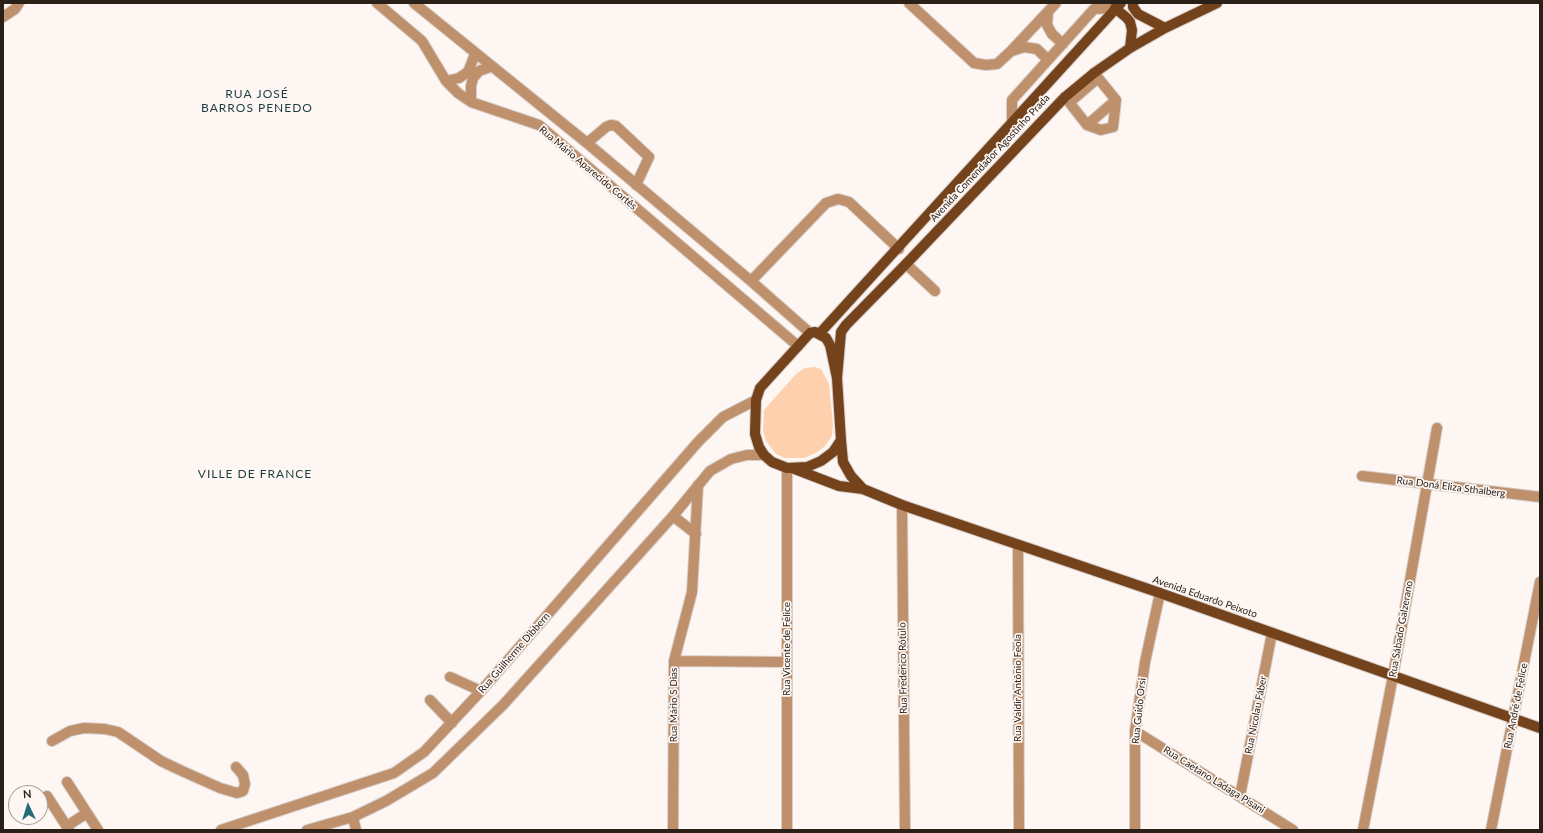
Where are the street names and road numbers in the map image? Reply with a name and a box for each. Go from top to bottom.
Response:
street label: Avenida Comendador Agostinho Prada [928,92,1052,224]
street label: Rua Mário Aparecido Cortês [537,124,639,212]
street label: Rua Doná Eliza Sthalberg [1396,474,1506,500]
street label: Avenida Eduardo Peixoto [1151,573,1259,621]
street label: Rua Sábado Galzerano [1387,580,1415,678]
street label: Rua Vicente de Felice [781,602,793,696]
street label: Rua Guilherme Dibbern [476,610,552,696]
street label: Rua Frederico Rótulo [896,622,910,714]
street label: Rua Valdir Antônio Feola [1012,634,1024,742]
street label: Rua André de Felice [1502,662,1530,750]
street label: Rua Mário S Dias [668,668,680,742]
street label: Rua Nicolau Fáber [1243,675,1269,755]
street label: Rua Guido Orsi [1130,677,1148,745]
street label: Rua Caetano Ladaga Pisani [1161,744,1267,816]

